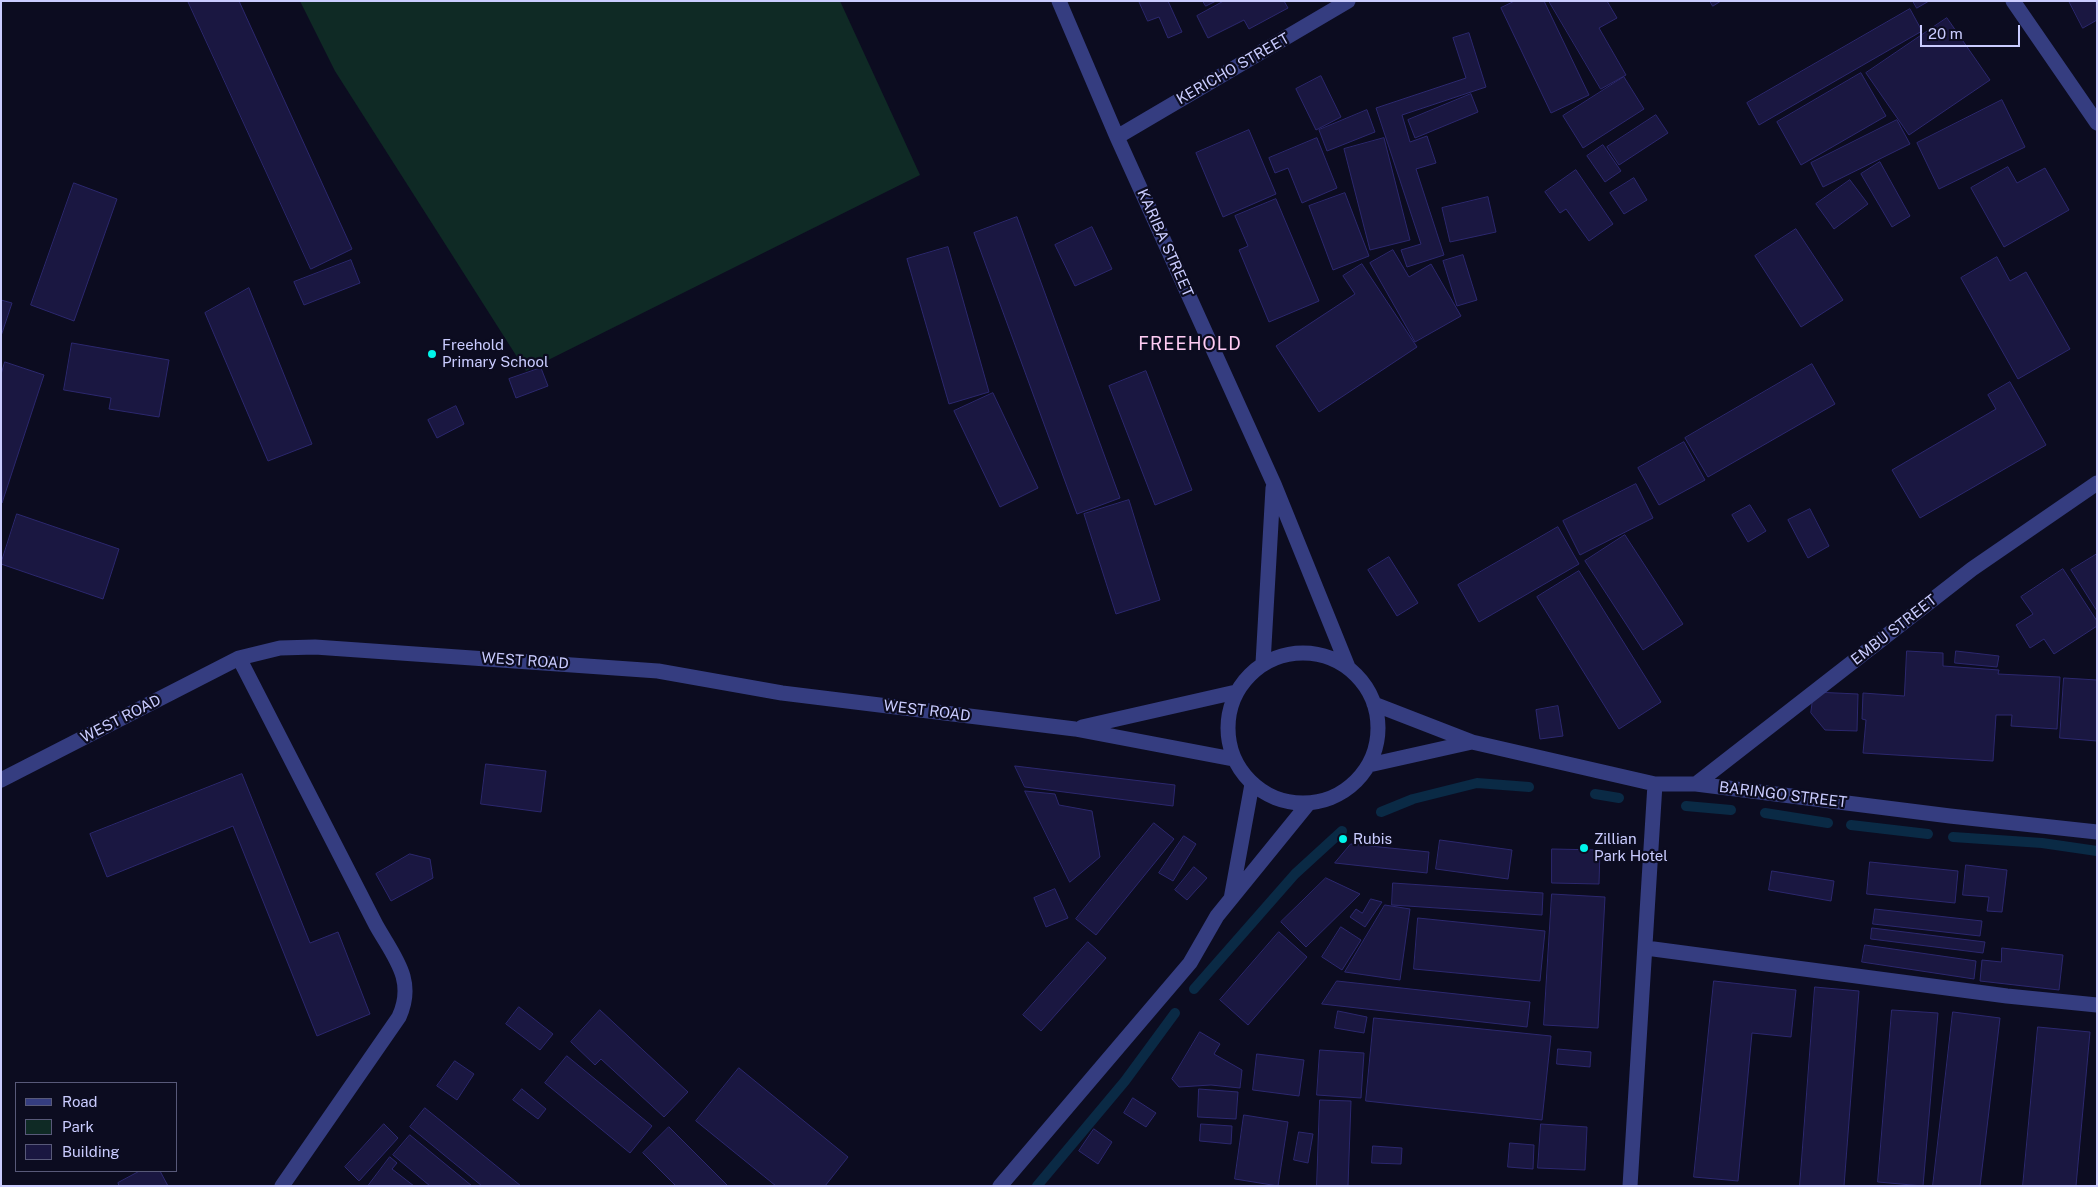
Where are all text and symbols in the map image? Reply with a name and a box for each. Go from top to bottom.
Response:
scale bar [1923,15,2023,47]
text: 20 m [1928,25,1963,42]
street label: KERICHO STREET [1173,29,1293,109]
street label: KARIBA STREET [1133,186,1197,300]
district label: FREEHOLD [1137,333,1243,355]
place label: Freehold Primary School [442,336,548,371]
marker: Freehold Primary School [426,348,438,360]
street label: EMBU STREET [1848,591,1940,669]
street label: WEST ROAD [481,649,569,673]
street label: WEST ROAD [78,691,164,747]
street label: WEST ROAD [882,697,972,725]
street label: BARINGO STREET [1718,778,1848,812]
place label: Rubis [1353,830,1392,848]
place label: Zillian Park Hotel [1594,830,1668,865]
marker: Rubis [1337,833,1349,845]
marker: Zillian Park Hotel [1578,842,1590,854]
legend [15,1082,178,1172]
text: Road [62,1093,98,1110]
text: Park [62,1118,94,1135]
text: Building [62,1143,120,1160]

